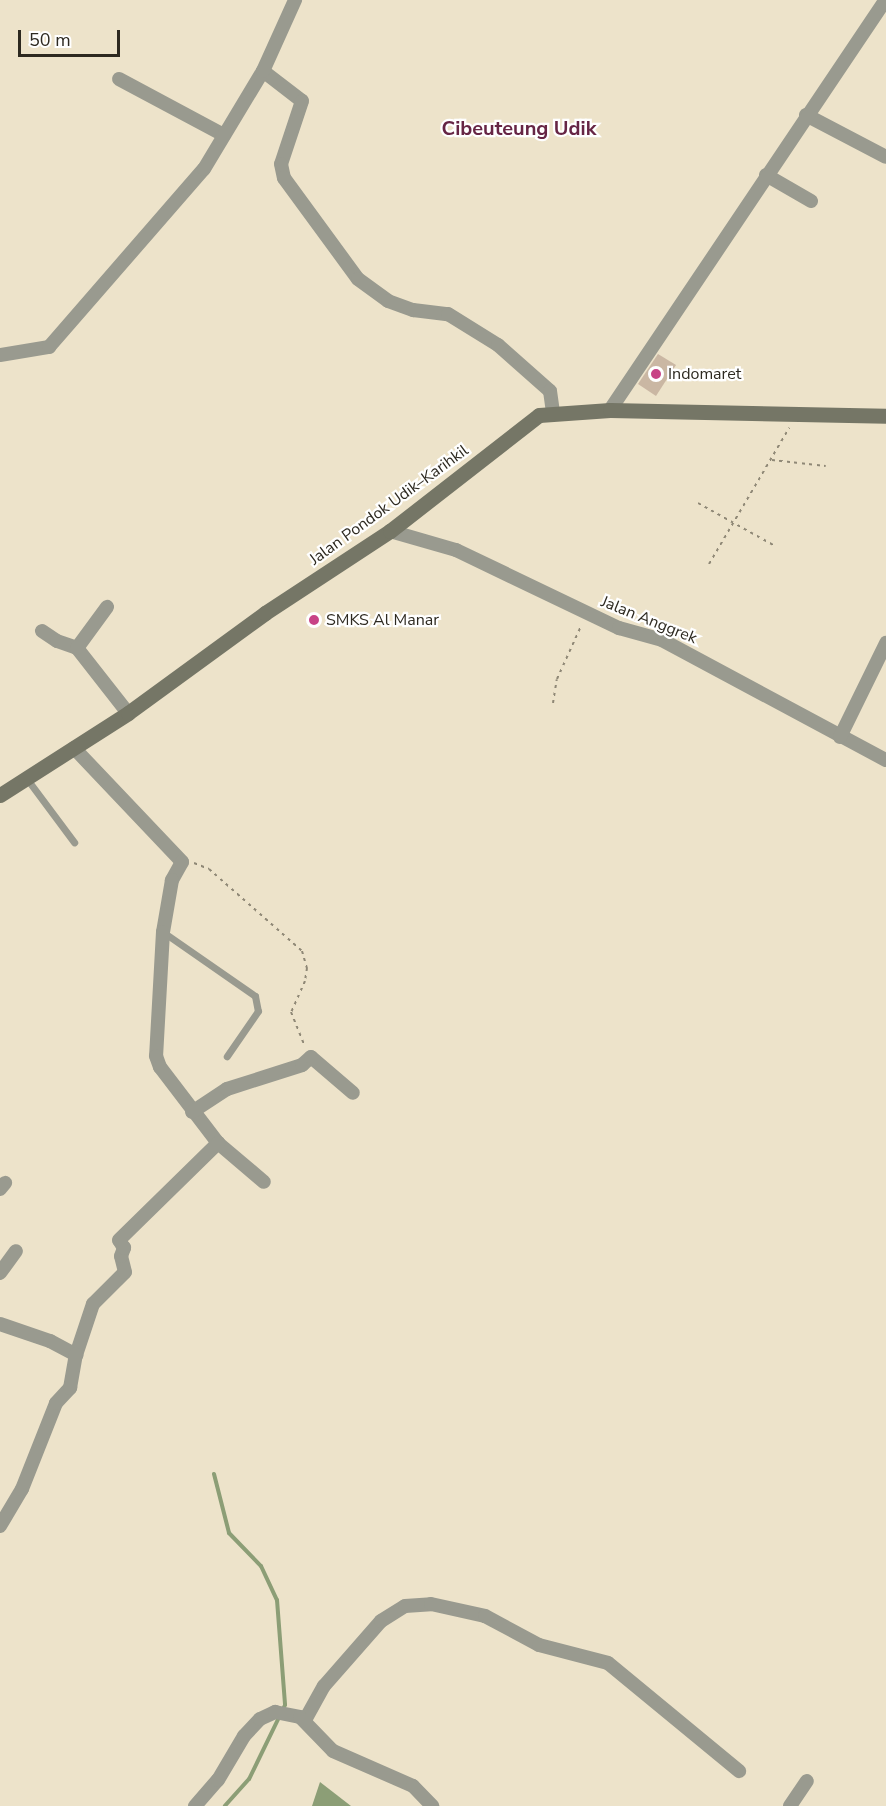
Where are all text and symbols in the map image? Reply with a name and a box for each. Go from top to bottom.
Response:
scale bar [21,18,123,56]
text: 50 m [29,28,71,52]
district label: Cibeuteung Udik [442,116,596,140]
place label: Indomaret [668,364,741,384]
marker: Indomaret [649,367,663,381]
street label: Jalan Pondok Udik–Karihkil [306,441,472,569]
street label: Jalan Anggrek [598,592,700,648]
place label: SMKS Al Manar [326,610,439,630]
marker: SMKS Al Manar [307,613,321,627]

